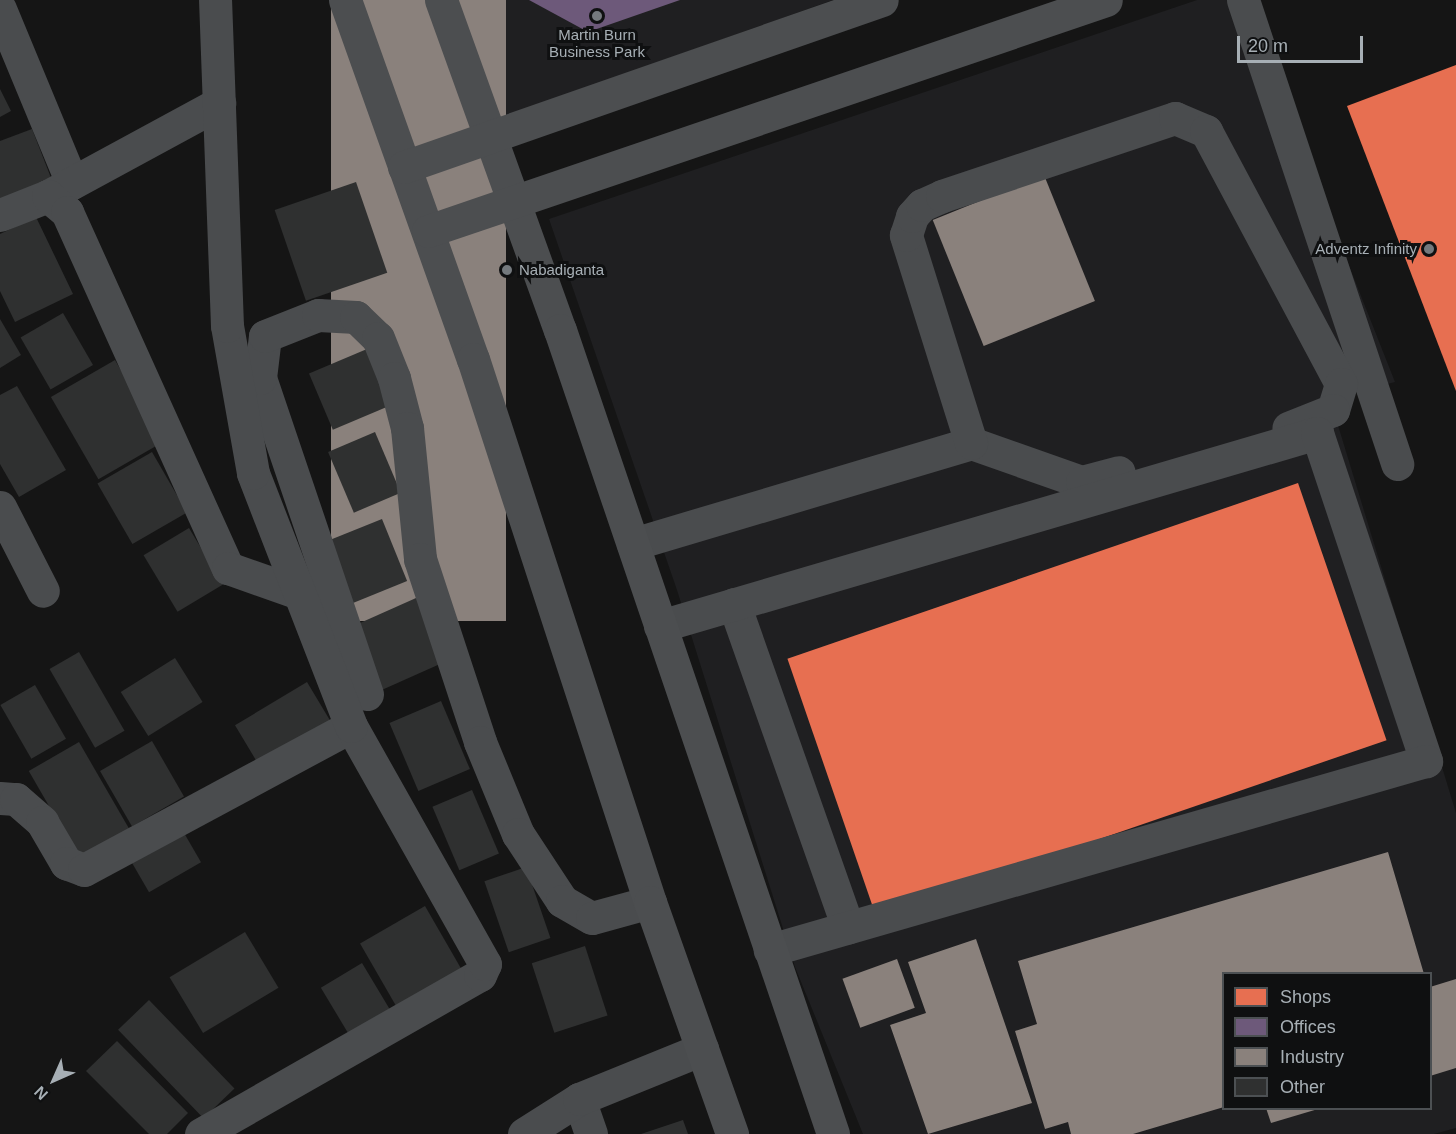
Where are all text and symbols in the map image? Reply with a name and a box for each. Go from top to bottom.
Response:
marker: Martin Burn Business Park [590,9,604,23]
scale bar [1240,24,1366,62]
place label: Martin Burn Business Park [549,25,645,60]
text: 20 m [1248,36,1288,56]
place label: Adventz Infinity [1315,240,1417,258]
marker: Adventz Infinity [1422,242,1436,256]
place label: Nabadiganta [519,261,604,279]
marker: Nabadiganta [500,263,514,277]
legend [1222,972,1432,1110]
text: Shops [1280,987,1331,1007]
text: Offices [1280,1017,1336,1037]
text: Industry [1280,1047,1344,1067]
north arrow [24,1050,84,1110]
text: Other [1280,1077,1325,1097]
text: N [31,1083,51,1103]

